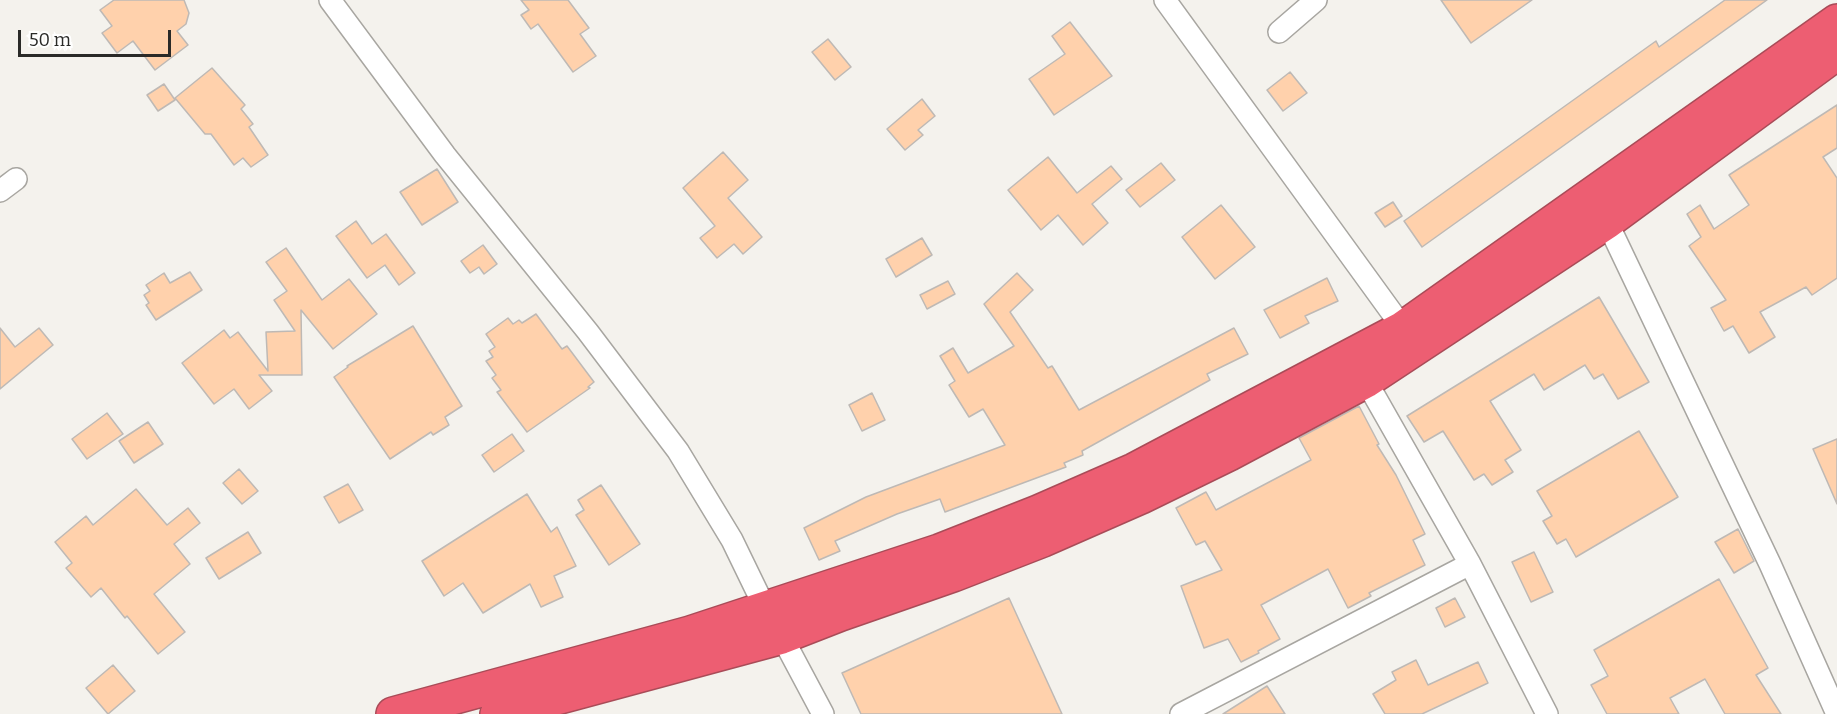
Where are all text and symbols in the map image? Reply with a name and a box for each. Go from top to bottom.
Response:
scale bar [21,18,174,56]
text: 50 m [29,29,71,51]

